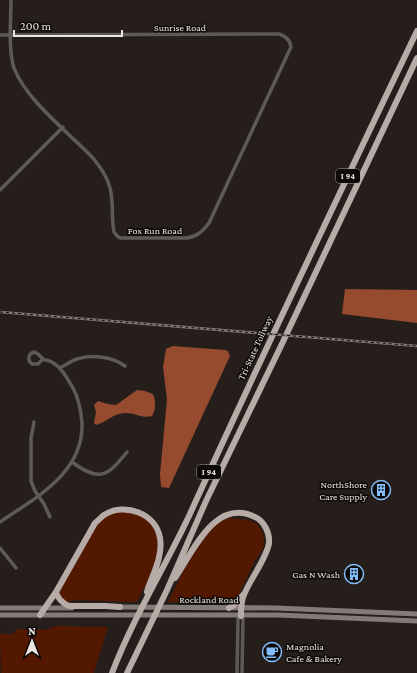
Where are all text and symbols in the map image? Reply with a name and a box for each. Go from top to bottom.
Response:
scale bar [14,12,122,38]
text: 200 m [20,19,52,33]
street label: Sunrise Road [154,22,207,33]
road number: I 94 [336,169,360,183]
street label: Fox Run Road [128,225,183,236]
street label: Tri-State Tollway [235,314,275,382]
road number: I 94 [197,465,221,479]
place label: NorthShore Care Supply [319,479,368,502]
building icon: NorthShore Care Supply [370,479,392,501]
building icon: Gas N Wash [343,563,365,585]
place label: Gas N Wash [292,569,341,580]
street label: Rockland Road [179,594,239,605]
north arrow [12,621,52,661]
text: N [28,625,36,637]
cafe icon: Magnolia Cafe & Bakery [261,641,283,663]
place label: Magnolia Cafe & Bakery [286,641,342,664]

